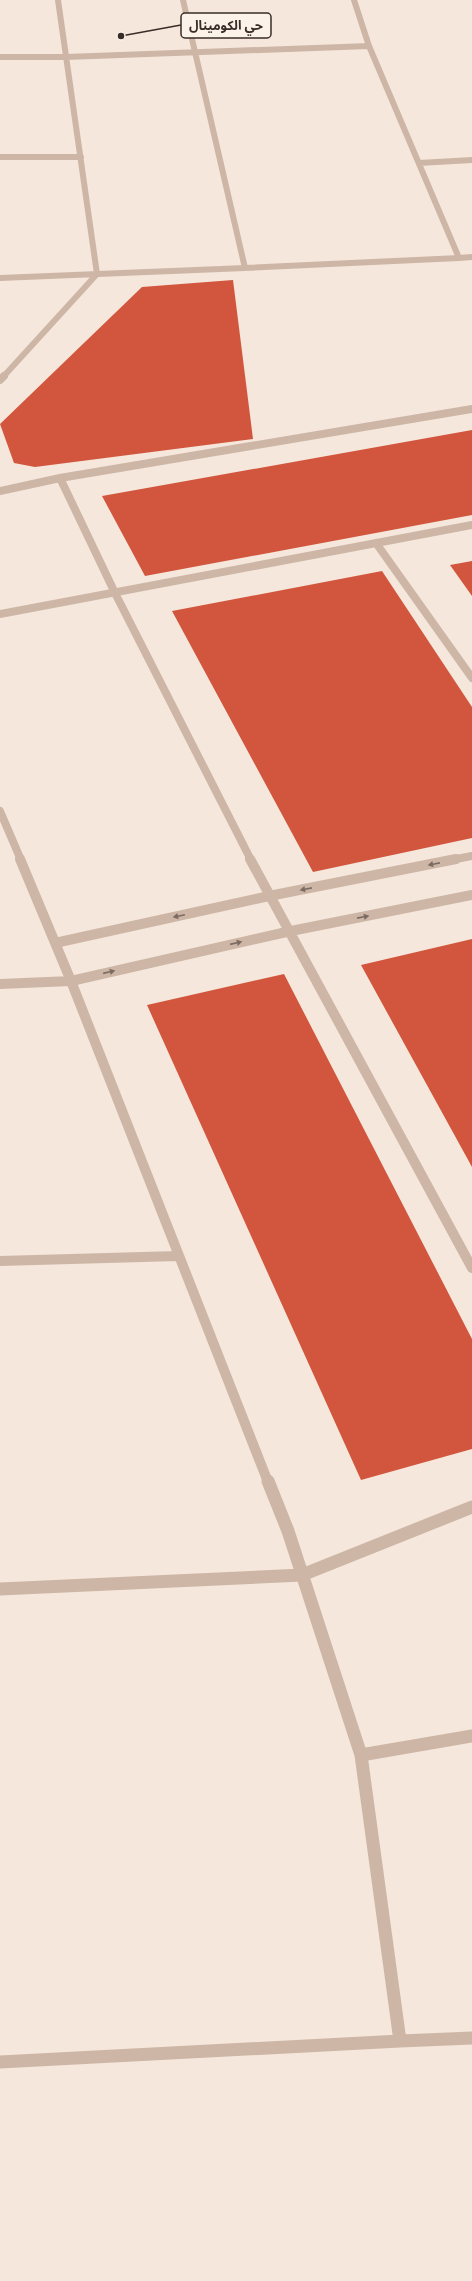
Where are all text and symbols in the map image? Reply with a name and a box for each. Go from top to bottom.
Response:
callout: حي الكومينال [181,13,271,38]
text: حي الكومينال [189,18,263,36]
one-way arrow [428,861,440,867]
one-way arrow [300,886,312,892]
one-way arrow [357,913,369,919]
one-way arrow [173,914,185,920]
one-way arrow [230,940,242,946]
one-way arrow [103,969,115,975]

